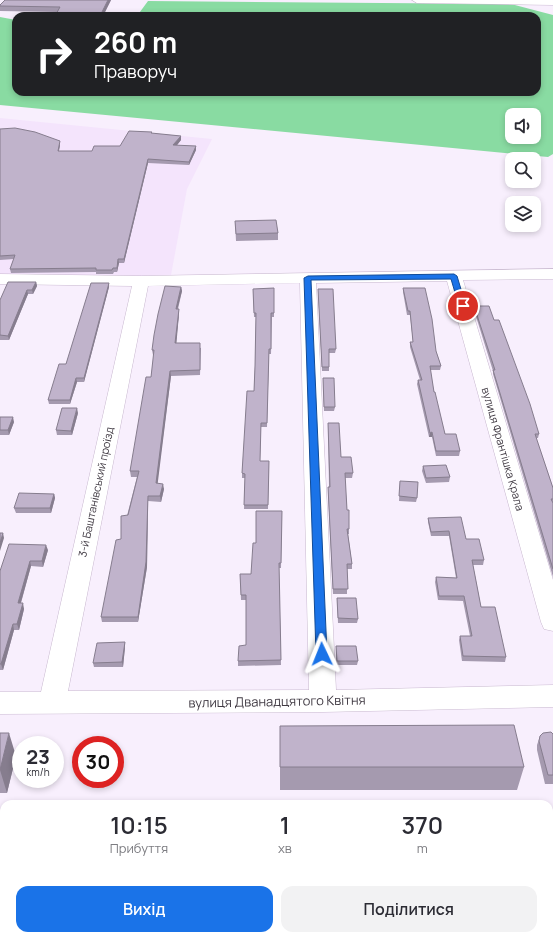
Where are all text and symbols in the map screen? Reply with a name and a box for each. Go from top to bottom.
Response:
text: 260 m [94,23,177,61]
icon: right [28,28,80,80]
text: Праворуч [94,59,177,83]
map controls [505,108,541,232]
button: sound [505,108,541,144]
button: search [505,152,541,188]
button: layers [505,196,541,232]
pin [446,289,480,323]
icon: arrive [452,295,474,317]
street label: вулиця Франтішка Крала [479,385,528,512]
street label: 3-й Баштанівський проїзд [74,425,117,558]
position arrow [301,633,343,675]
street label: вулиця Дванадцятого Квітня [188,690,366,712]
speed limit sign: 30 [72,736,124,788]
text: 23 [26,743,50,770]
text: km/h [26,765,50,779]
text: 10:15 [110,808,168,841]
text: 1 [280,808,290,841]
text: 370 [401,808,443,841]
text: Прибуття [110,839,168,857]
text: хв [278,839,292,857]
text: m [417,839,428,857]
button: Вихід [16,886,273,932]
button: Поділитися [281,886,537,932]

